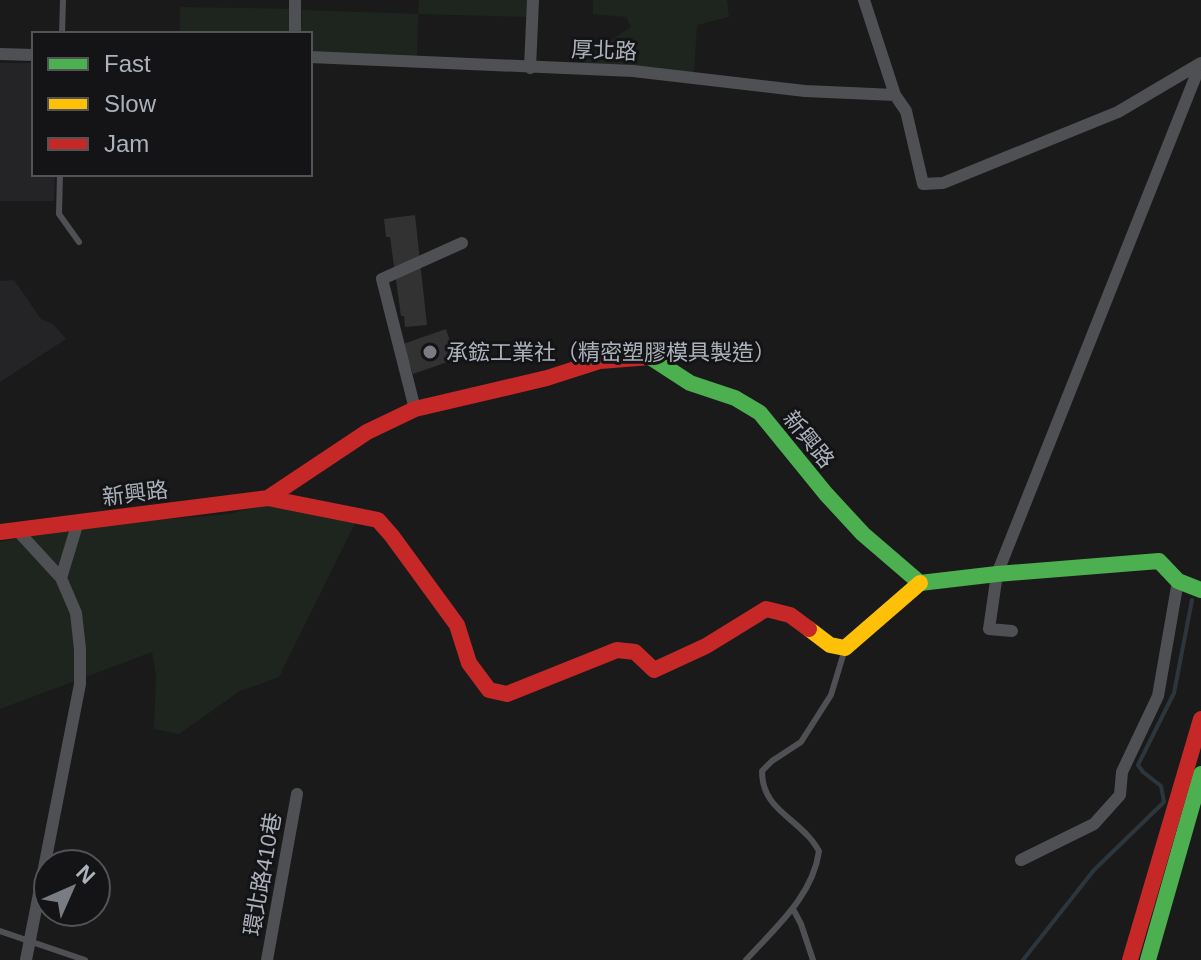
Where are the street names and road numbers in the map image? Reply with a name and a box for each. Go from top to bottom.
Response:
street label: 厚北路 [571,37,637,64]
street label: 新興路 [778,406,839,473]
street label: 新興路 [101,477,169,510]
street label: 環北路410巷 [239,811,286,938]

